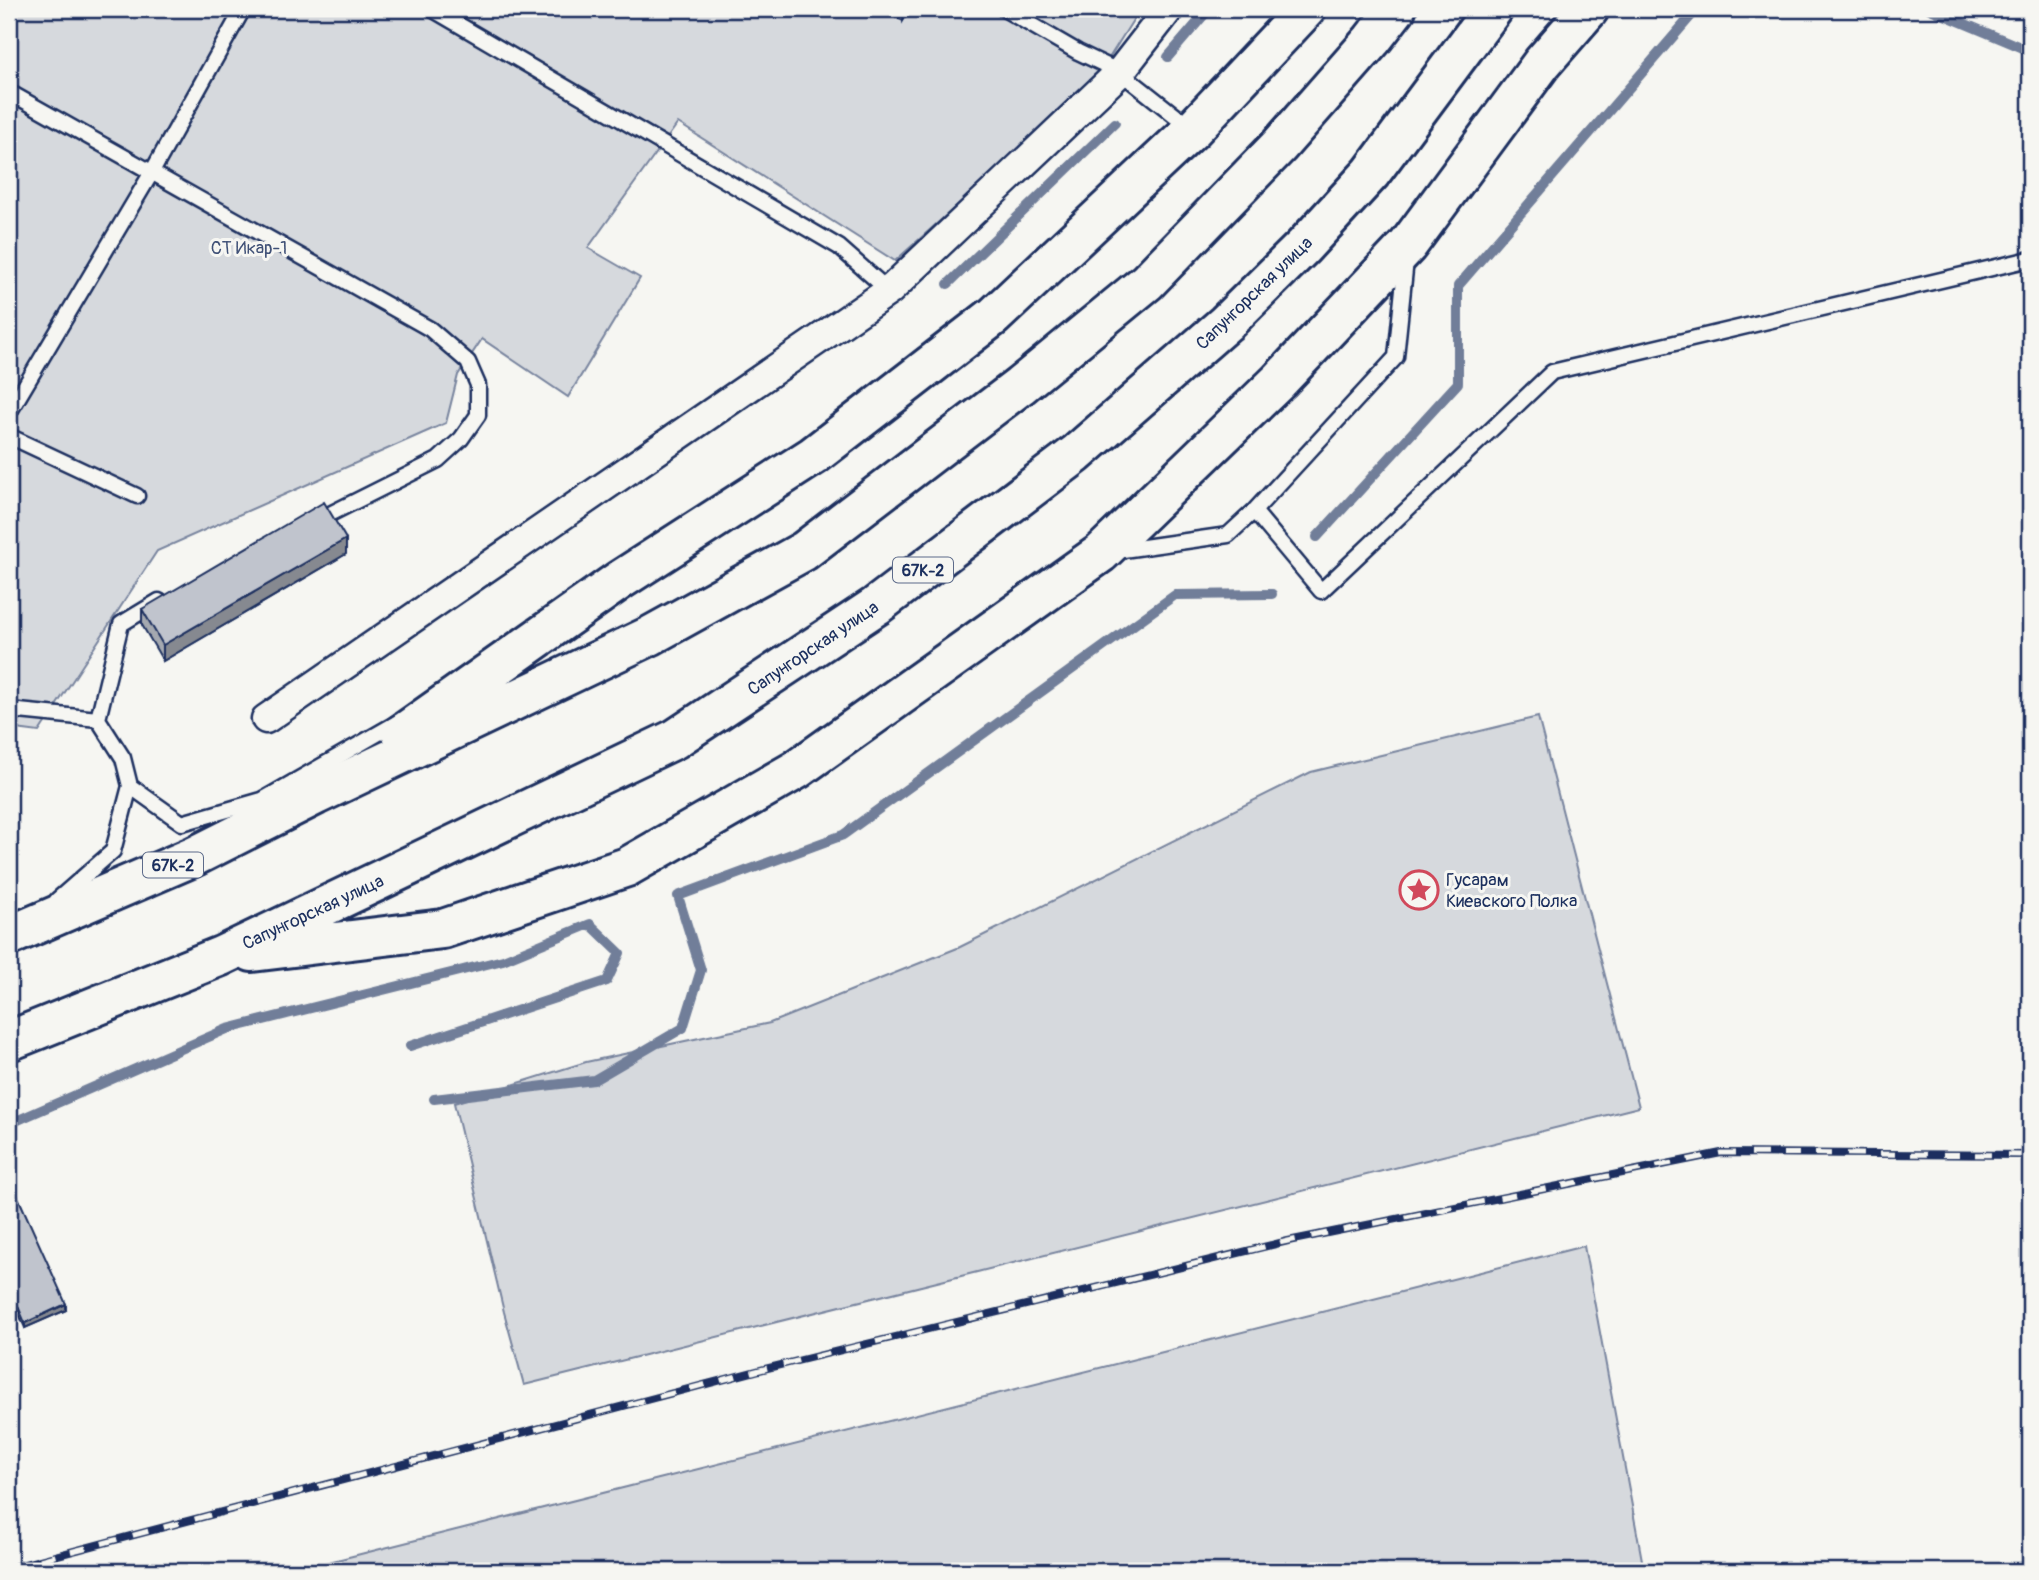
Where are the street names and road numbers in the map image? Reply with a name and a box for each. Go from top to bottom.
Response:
street label: Сапунгорская улица [1191,232,1318,355]
road number: 67К-2 [893,558,953,582]
street label: Сапунгорская улица [743,596,883,701]
road number: 67К-2 [143,852,203,878]
street label: Сапунгорская улица [239,870,388,955]

